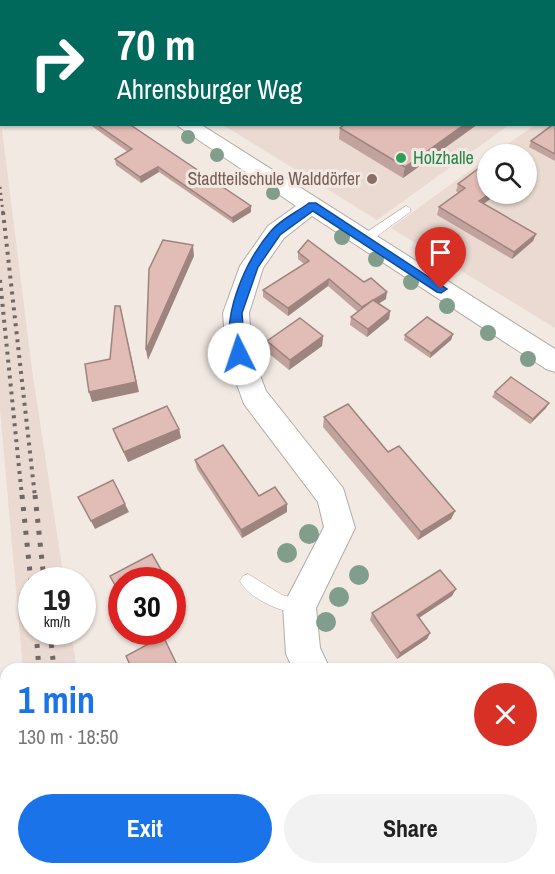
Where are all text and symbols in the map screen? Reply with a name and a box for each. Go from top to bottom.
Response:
text: 70 m [117,17,196,73]
icon: right [18,24,96,102]
text: Ahrensburger Weg [117,71,302,107]
map controls [477,144,537,204]
button: search [477,144,537,204]
place label: Holzhalle [413,145,474,170]
marker: Holzhalle [394,151,408,165]
place label: Stadtteilschule Walddörfer [187,166,360,191]
marker: Stadtteilschule Walddörfer [365,172,379,186]
pin [415,227,466,289]
icon: arrive [424,236,457,269]
position arrow [207,322,271,386]
speed limit sign: 30 [108,567,186,645]
text: 19 [43,579,71,619]
text: km/h [44,611,70,632]
text: 1 min [18,676,95,724]
button: close [474,683,537,746]
text: 130 m · 18:50 [18,723,118,750]
button: Exit [18,794,272,863]
button: Share [284,794,537,863]

